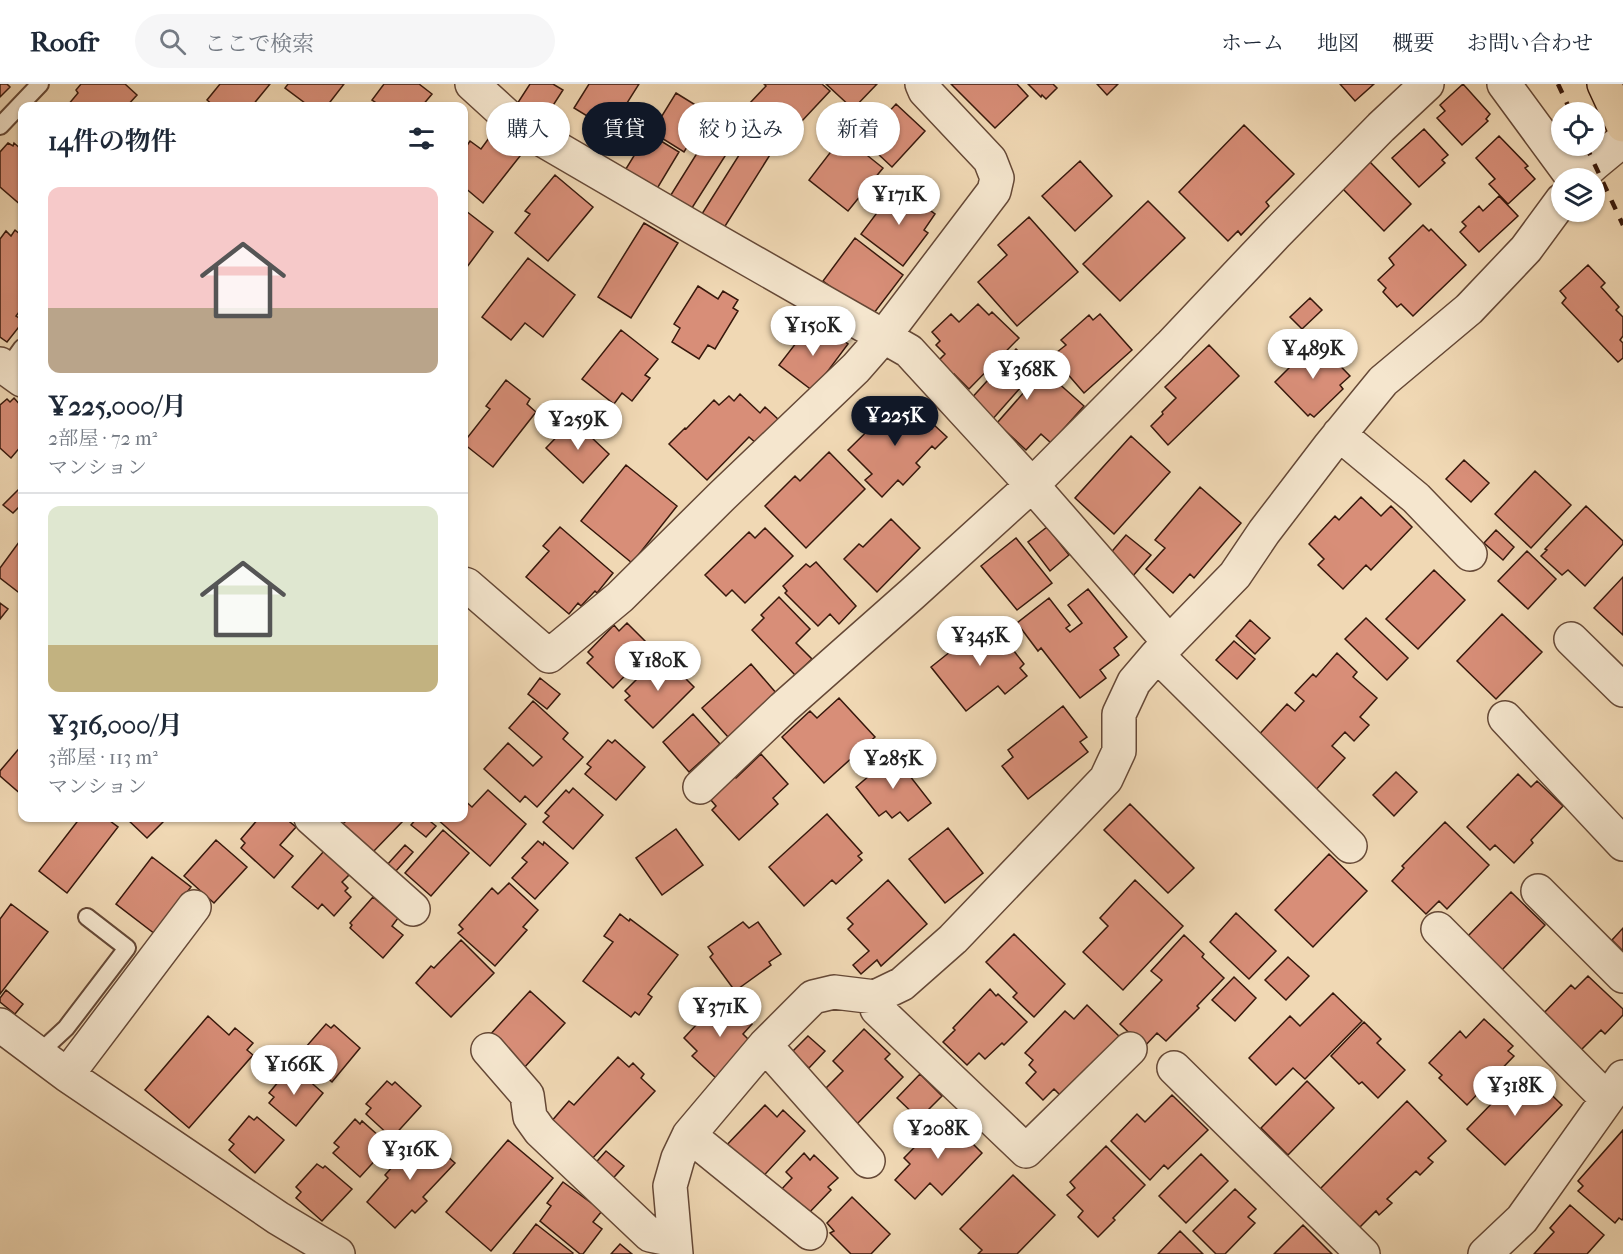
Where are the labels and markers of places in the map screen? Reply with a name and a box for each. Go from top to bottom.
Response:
pin: ¥171K [857,175,941,226]
pin: ¥150K [771,306,855,357]
pin: ¥489K [1271,329,1355,380]
pin: ¥368K [985,350,1069,401]
pin: ¥225K [853,396,937,447]
pin: ¥259K [536,400,620,451]
pin: ¥345K [938,616,1022,667]
pin: ¥180K [616,641,700,692]
pin: ¥285K [851,739,935,790]
pin: ¥371K [678,987,762,1038]
pin: ¥166K [252,1045,336,1096]
pin: ¥318K [1473,1066,1557,1117]
pin: ¥208K [896,1109,980,1160]
pin: ¥316K [368,1130,452,1181]

